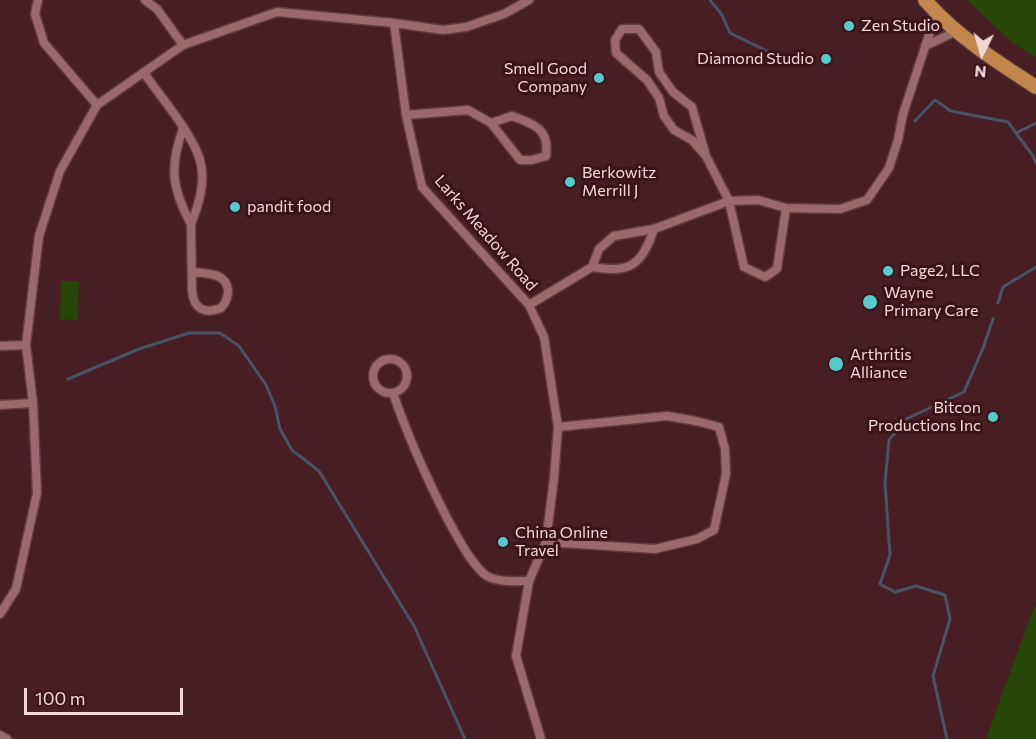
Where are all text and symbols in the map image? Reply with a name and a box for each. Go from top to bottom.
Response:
place label: Zen Studio [861,16,940,36]
marker: Zen Studio [842,19,856,33]
north arrow [952,24,1012,84]
place label: Diamond Studio [697,49,814,69]
marker: Diamond Studio [819,52,833,66]
place label: Smell Good Company [504,59,587,97]
text: N [974,62,987,82]
marker: Smell Good Company [592,71,606,85]
place label: Berkowitz Merrill J [582,163,656,201]
street label: Larks Meadow Road [431,171,541,295]
marker: Berkowitz Merrill J [563,175,577,189]
place label: pandit food [247,197,331,217]
marker: pandit food [228,200,242,214]
place label: Page2, LLC [900,261,980,281]
marker: Page2, LLC [881,264,895,278]
place label: Wayne Primary Care [884,283,978,321]
marker: Wayne Primary Care [861,293,879,311]
place label: Arthritis Alliance [850,345,912,383]
marker: Arthritis Alliance [827,355,845,373]
place label: Bitcon Productions Inc [868,398,981,436]
marker: Bitcon Productions Inc [986,410,1000,424]
place label: China Online Travel [515,523,608,561]
marker: China Online Travel [496,535,510,549]
scale bar [27,676,186,714]
text: 100 m [35,687,85,709]

